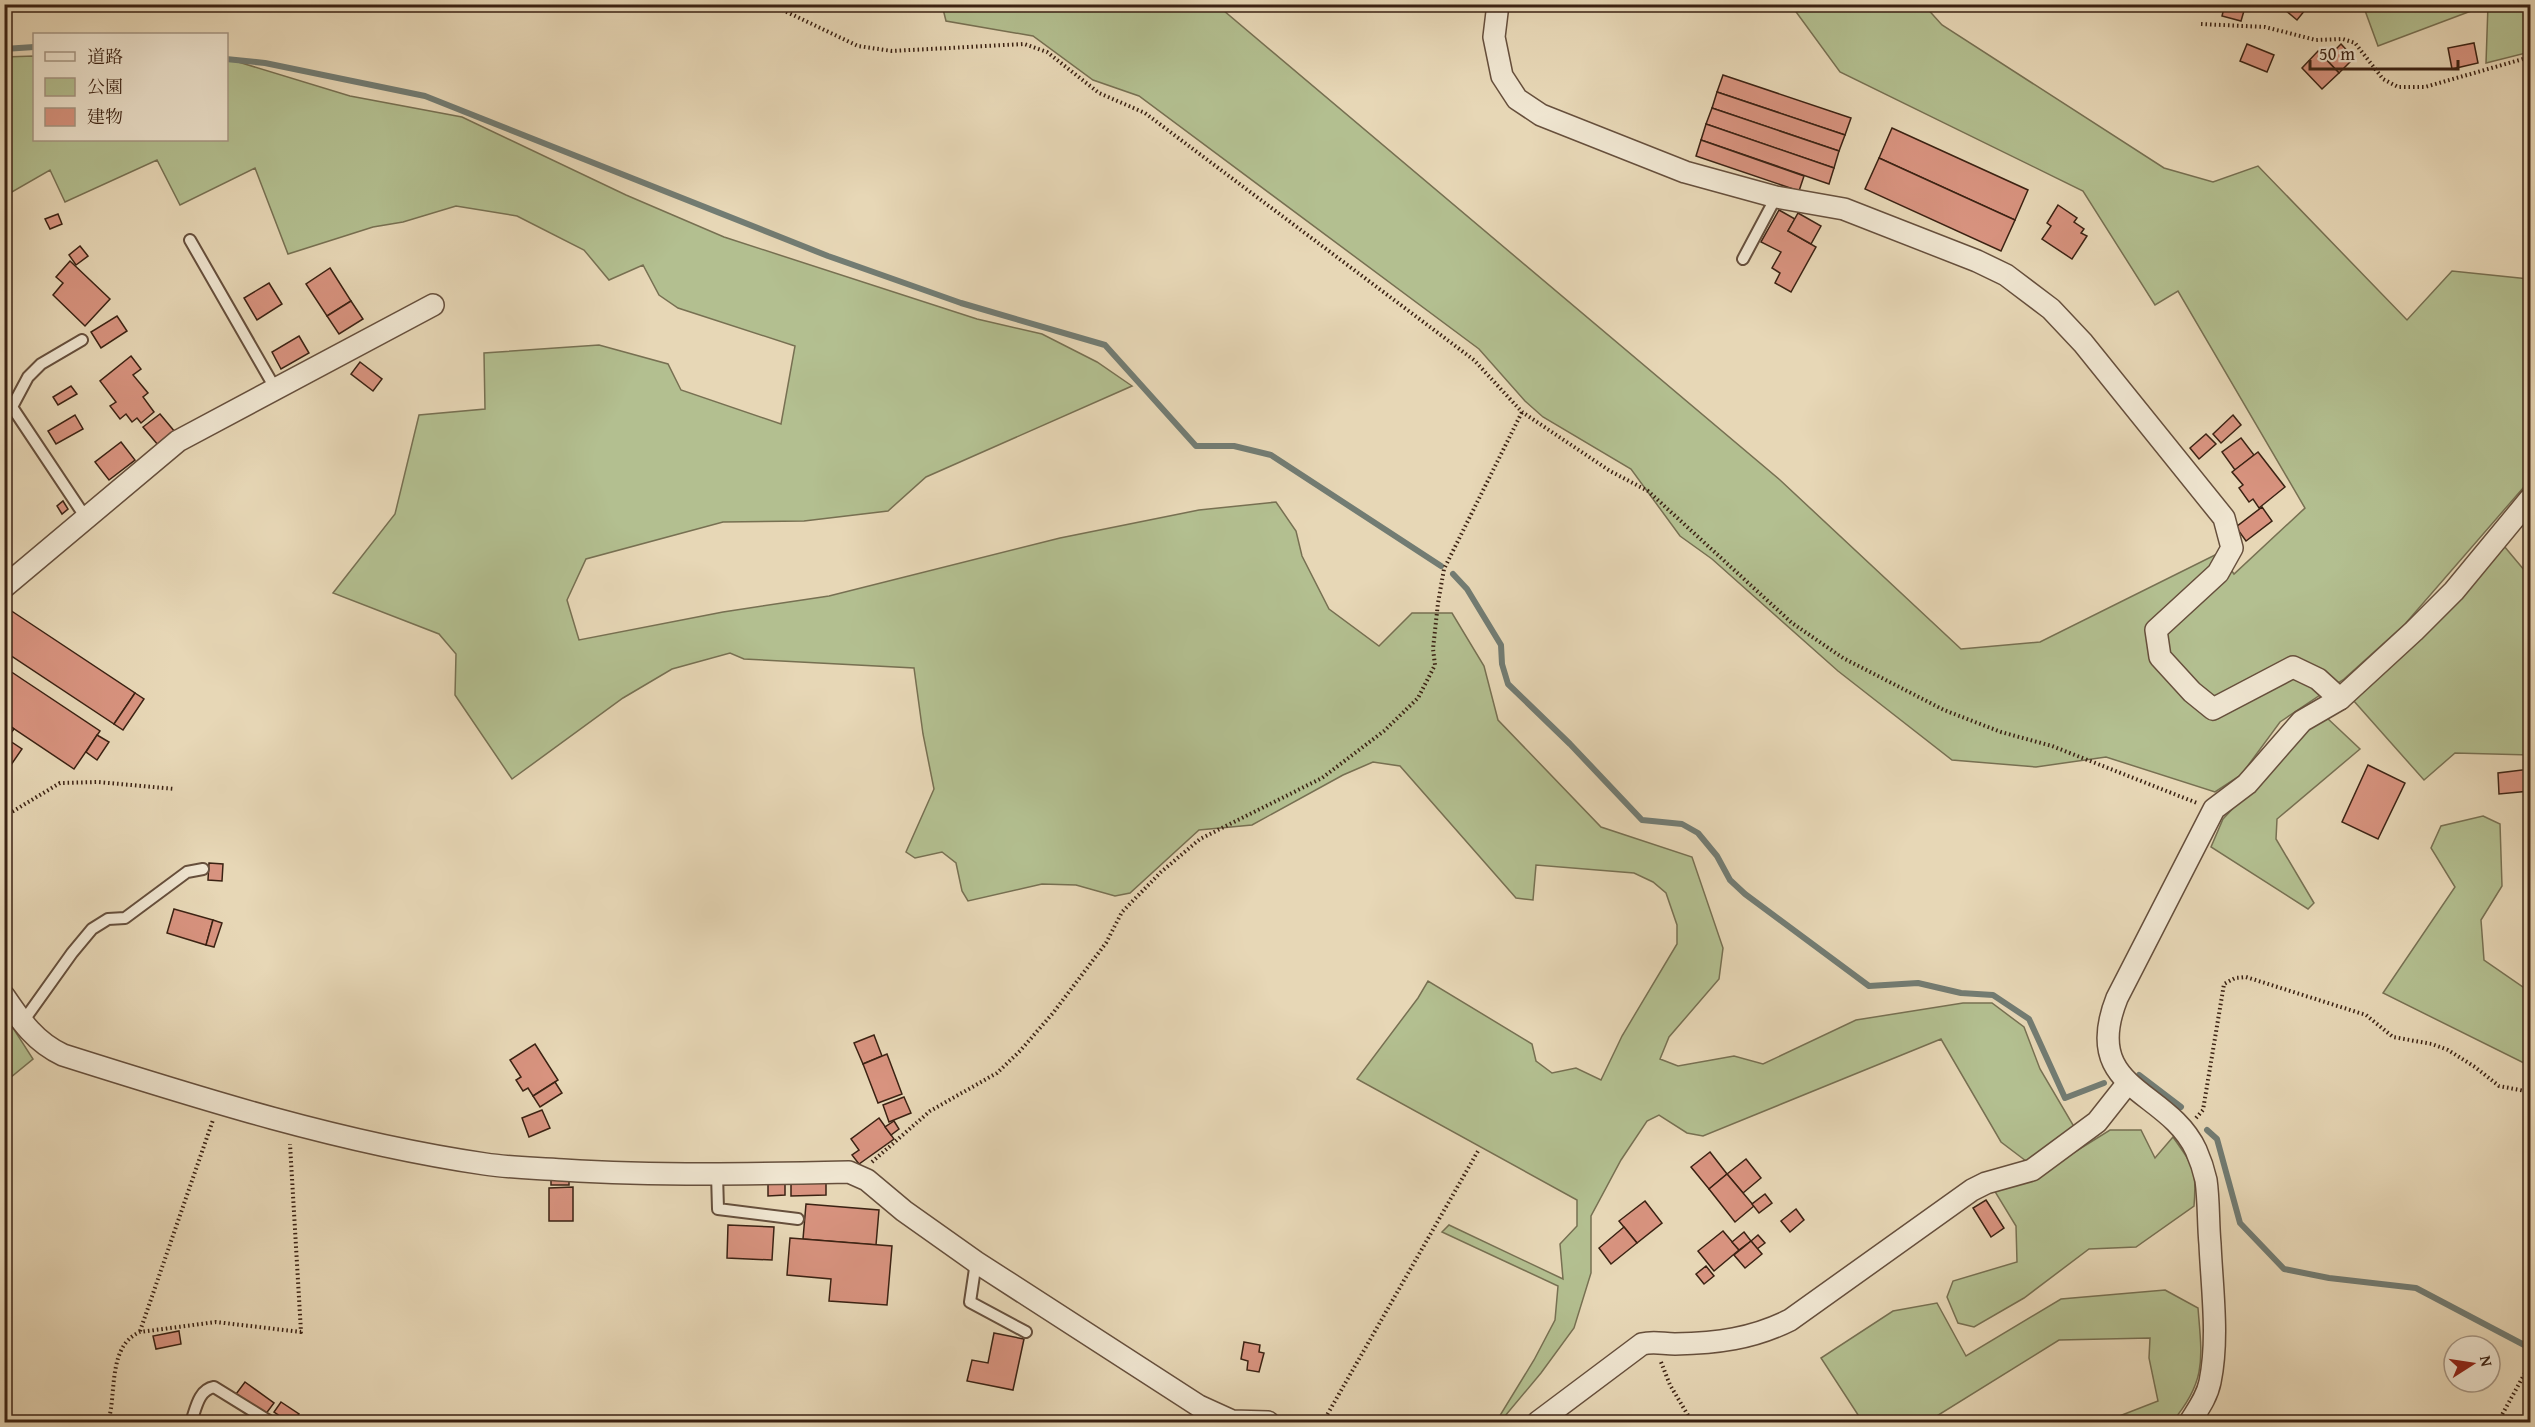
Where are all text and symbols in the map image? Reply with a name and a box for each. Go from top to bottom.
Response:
legend [33,33,228,141]
scale bar [2310,33,2458,71]
text: 50 m [2319,40,2355,67]
text: 道路 [87,43,123,70]
text: 公園 [87,73,123,100]
text: 建物 [87,103,123,130]
north arrow [2442,1334,2502,1394]
text: N [2474,1353,2500,1369]

